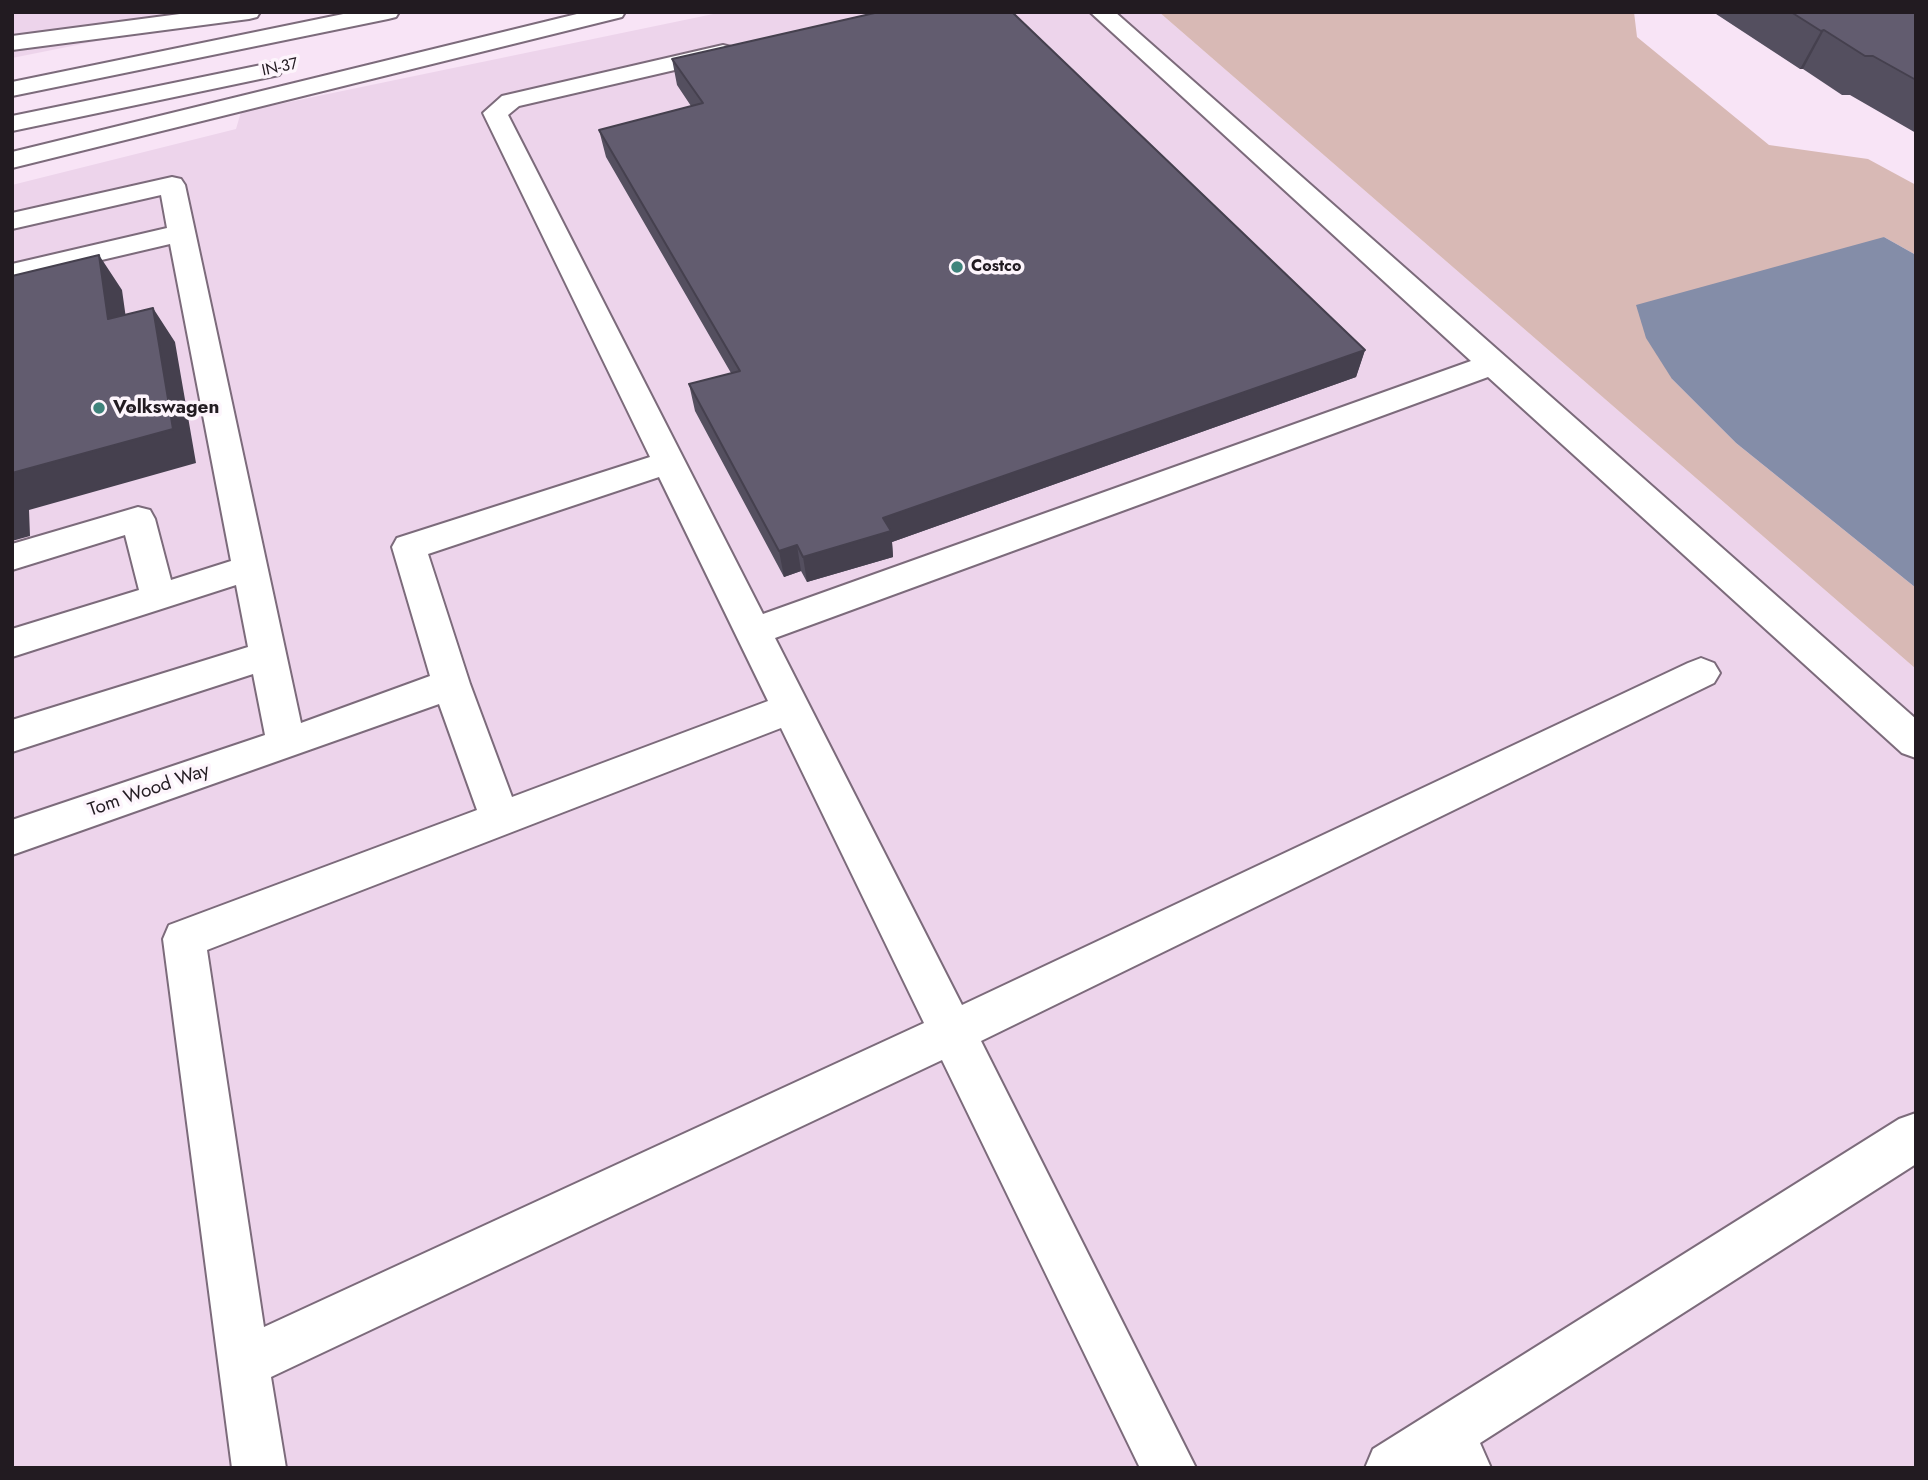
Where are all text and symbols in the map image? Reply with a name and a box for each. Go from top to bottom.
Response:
street label: IN-37 [260,55,300,81]
place label: Costco [971,257,1021,277]
marker: Costco [949,259,965,275]
place label: Volkswagen [113,397,219,419]
marker: Volkswagen [91,400,107,416]
street label: Tom Wood Way [85,760,213,822]

